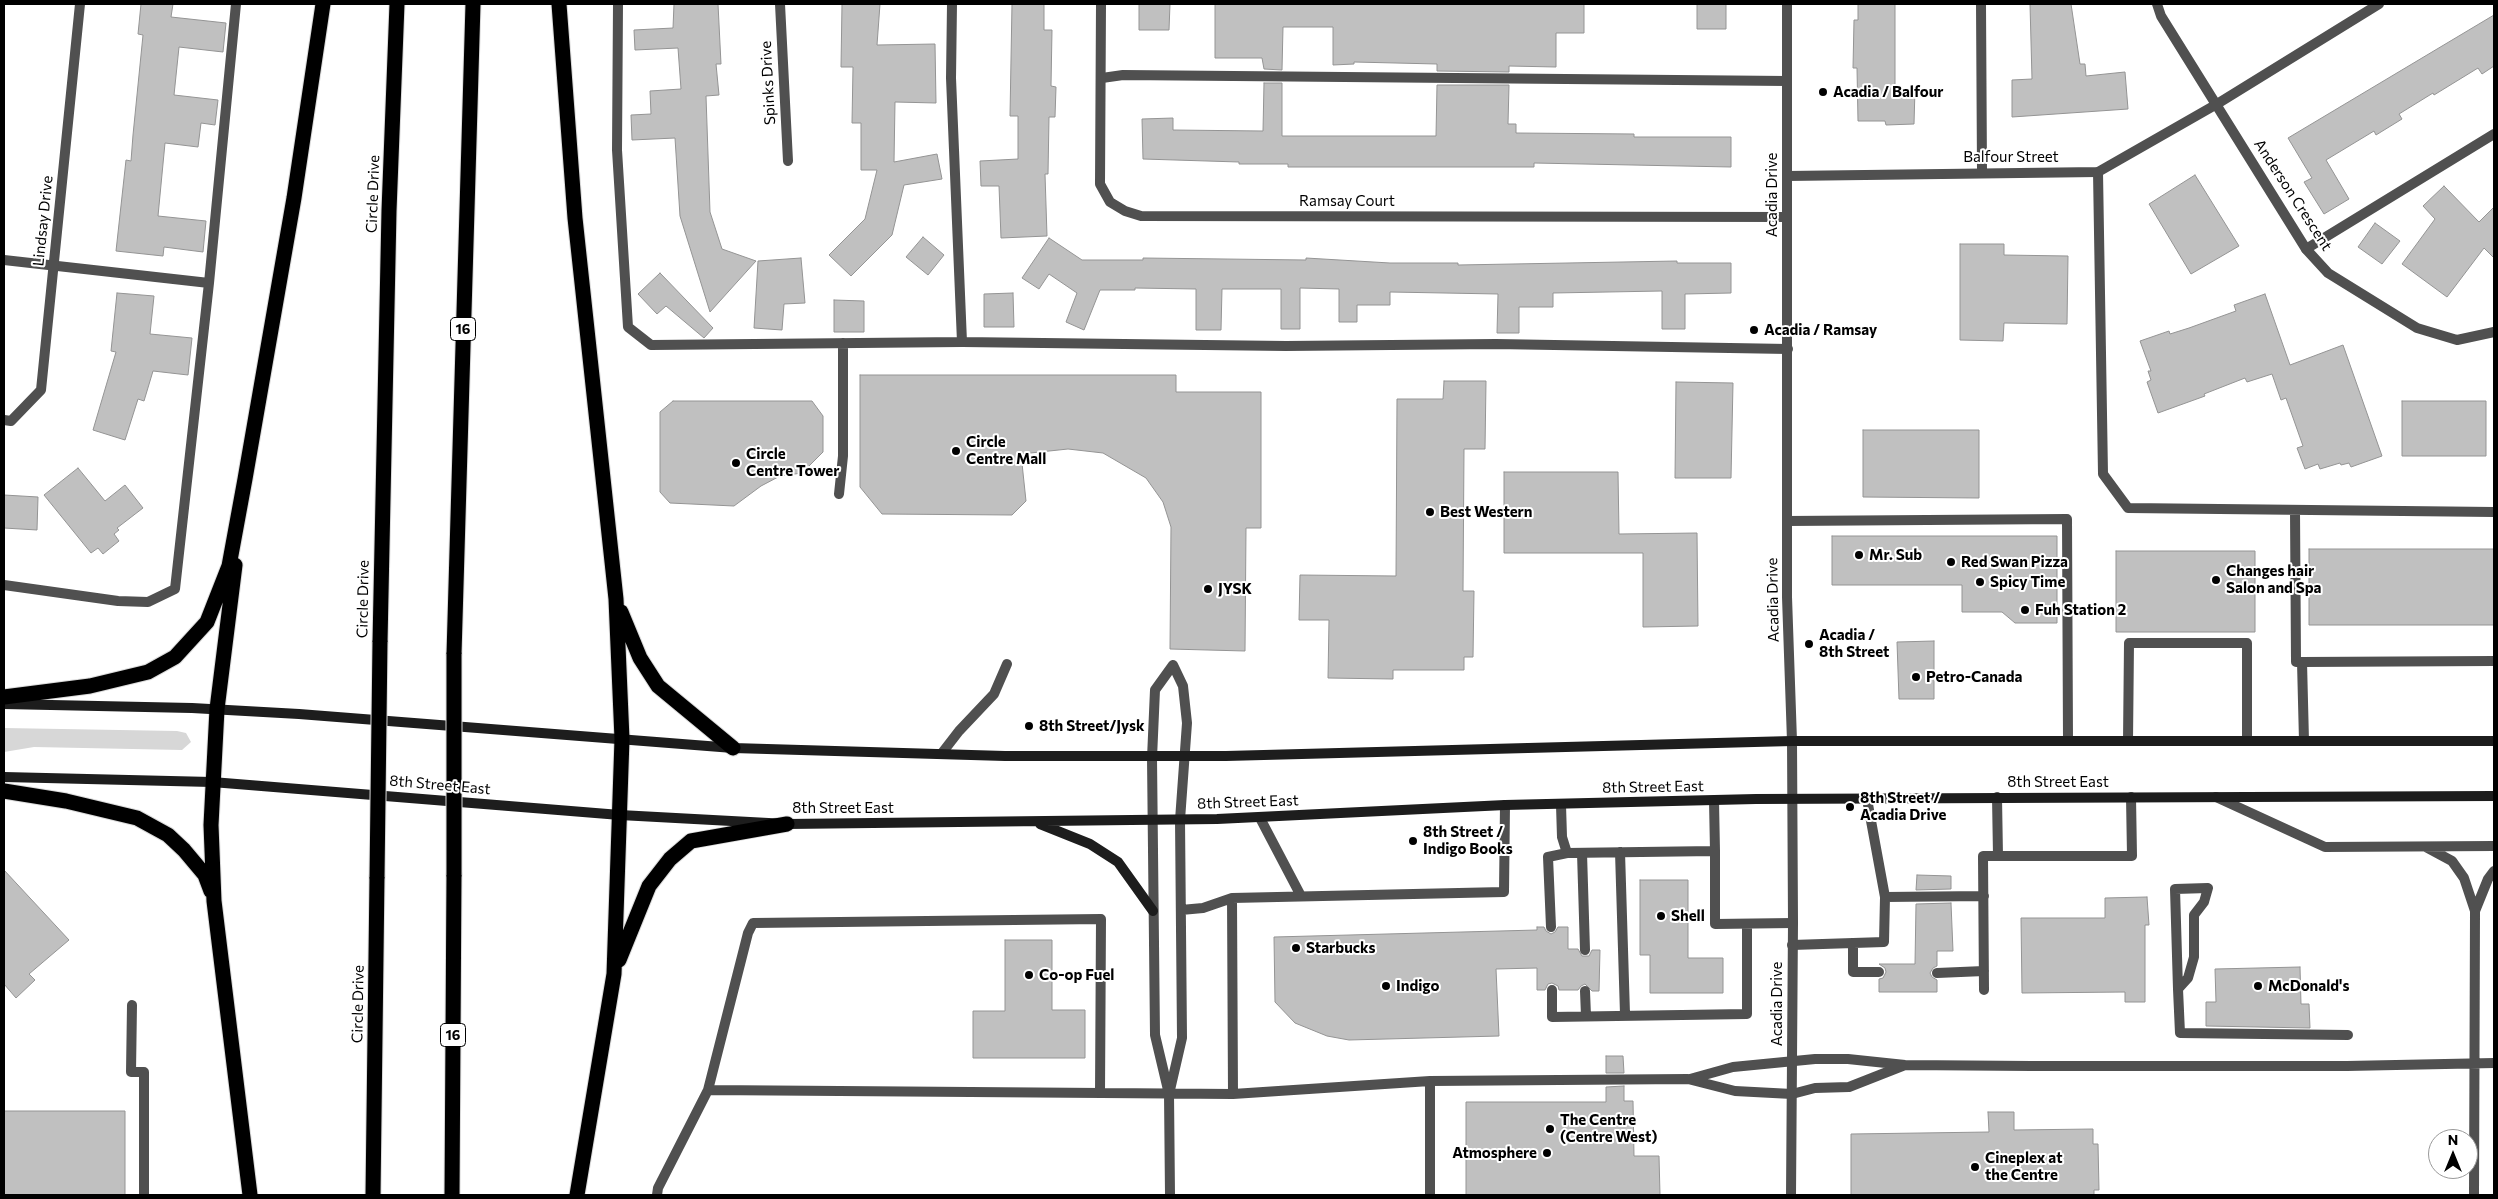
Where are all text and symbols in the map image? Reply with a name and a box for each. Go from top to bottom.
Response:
street label: Spinks Drive [757,40,779,126]
place label: Acadia / Balfour [1833,83,1943,101]
marker: Acadia / Balfour [1817,86,1829,98]
street label: Anderson Crescent [2250,136,2336,254]
street label: Balfour Street [1963,148,2059,166]
street label: Acadia Drive [1763,153,1781,237]
street label: Circle Drive [363,155,383,233]
street label: Lindsay Drive [29,175,57,267]
street label: Ramsay Court [1299,192,1395,210]
road number: 16 [450,318,476,340]
place label: Acadia / Ramsay [1764,321,1877,339]
marker: Acadia / Ramsay [1748,324,1760,336]
place label: Circle Centre Mall [966,433,1046,468]
place label: Circle Centre Tower [746,445,839,480]
marker: Circle Centre Mall [950,445,962,457]
marker: Circle Centre Tower [730,457,742,469]
place label: Best Western [1440,503,1532,521]
marker: Best Western [1424,506,1436,518]
place label: Mr. Sub [1869,546,1922,564]
marker: Mr. Sub [1853,549,1865,561]
place label: Red Swan Pizza [1961,553,2068,571]
marker: Red Swan Pizza [1945,556,1957,568]
street label: Acadia Drive [1763,557,1783,643]
street label: Circle Drive [353,560,373,638]
place label: Changes hair Salon and Spa [2226,562,2322,597]
place label: Spicy Time [1990,573,2065,591]
marker: Changes hair Salon and Spa [2210,574,2222,586]
marker: Spicy Time [1974,576,1986,588]
place label: JYSK [1218,580,1252,598]
marker: JYSK [1202,583,1214,595]
place label: Fuh Station 2 [2035,601,2126,619]
marker: Fuh Station 2 [2019,604,2031,616]
place label: Acadia / 8th Street [1819,626,1889,661]
marker: Acadia / 8th Street [1803,638,1815,650]
place label: Petro-Canada [1926,668,2022,686]
marker: Petro-Canada [1910,671,1922,683]
place label: 8th Street/Jysk [1039,717,1145,735]
marker: 8th Street/Jysk [1023,720,1035,732]
street label: 8th Street East [389,772,491,798]
street label: 8th Street East [2007,773,2109,791]
street label: 8th Street East [1602,777,1704,797]
place label: 8th Street / Acadia Drive [1860,789,1946,824]
street label: 8th Street East [1197,791,1299,813]
street label: 8th Street East [792,799,894,817]
marker: 8th Street / Acadia Drive [1844,801,1856,813]
place label: 8th Street / Indigo Books [1423,823,1513,858]
marker: 8th Street / Indigo Books [1407,835,1419,847]
place label: Shell [1671,907,1705,925]
marker: Shell [1655,910,1667,922]
place label: Starbucks [1306,939,1376,957]
marker: Starbucks [1290,942,1302,954]
street label: Acadia Drive [1768,962,1786,1046]
street label: Circle Drive [348,965,368,1043]
place label: Co-op Fuel [1039,966,1114,984]
marker: Co-op Fuel [1023,969,1035,981]
place label: Indigo [1396,977,1439,995]
place label: McDonald's [2268,977,2349,995]
marker: Indigo [1380,980,1392,992]
marker: McDonald's [2252,980,2264,992]
road number: 16 [440,1024,466,1046]
place label: The Centre (Centre West) [1560,1111,1657,1146]
marker: The Centre (Centre West) [1544,1123,1556,1135]
north arrow [2428,1129,2478,1179]
text: N [2448,1131,2458,1148]
place label: Atmosphere [1452,1144,1537,1162]
marker: Atmosphere [1541,1147,1553,1159]
place label: Cineplex at the Centre [1985,1149,2062,1184]
marker: Cineplex at the Centre [1969,1161,1981,1173]

